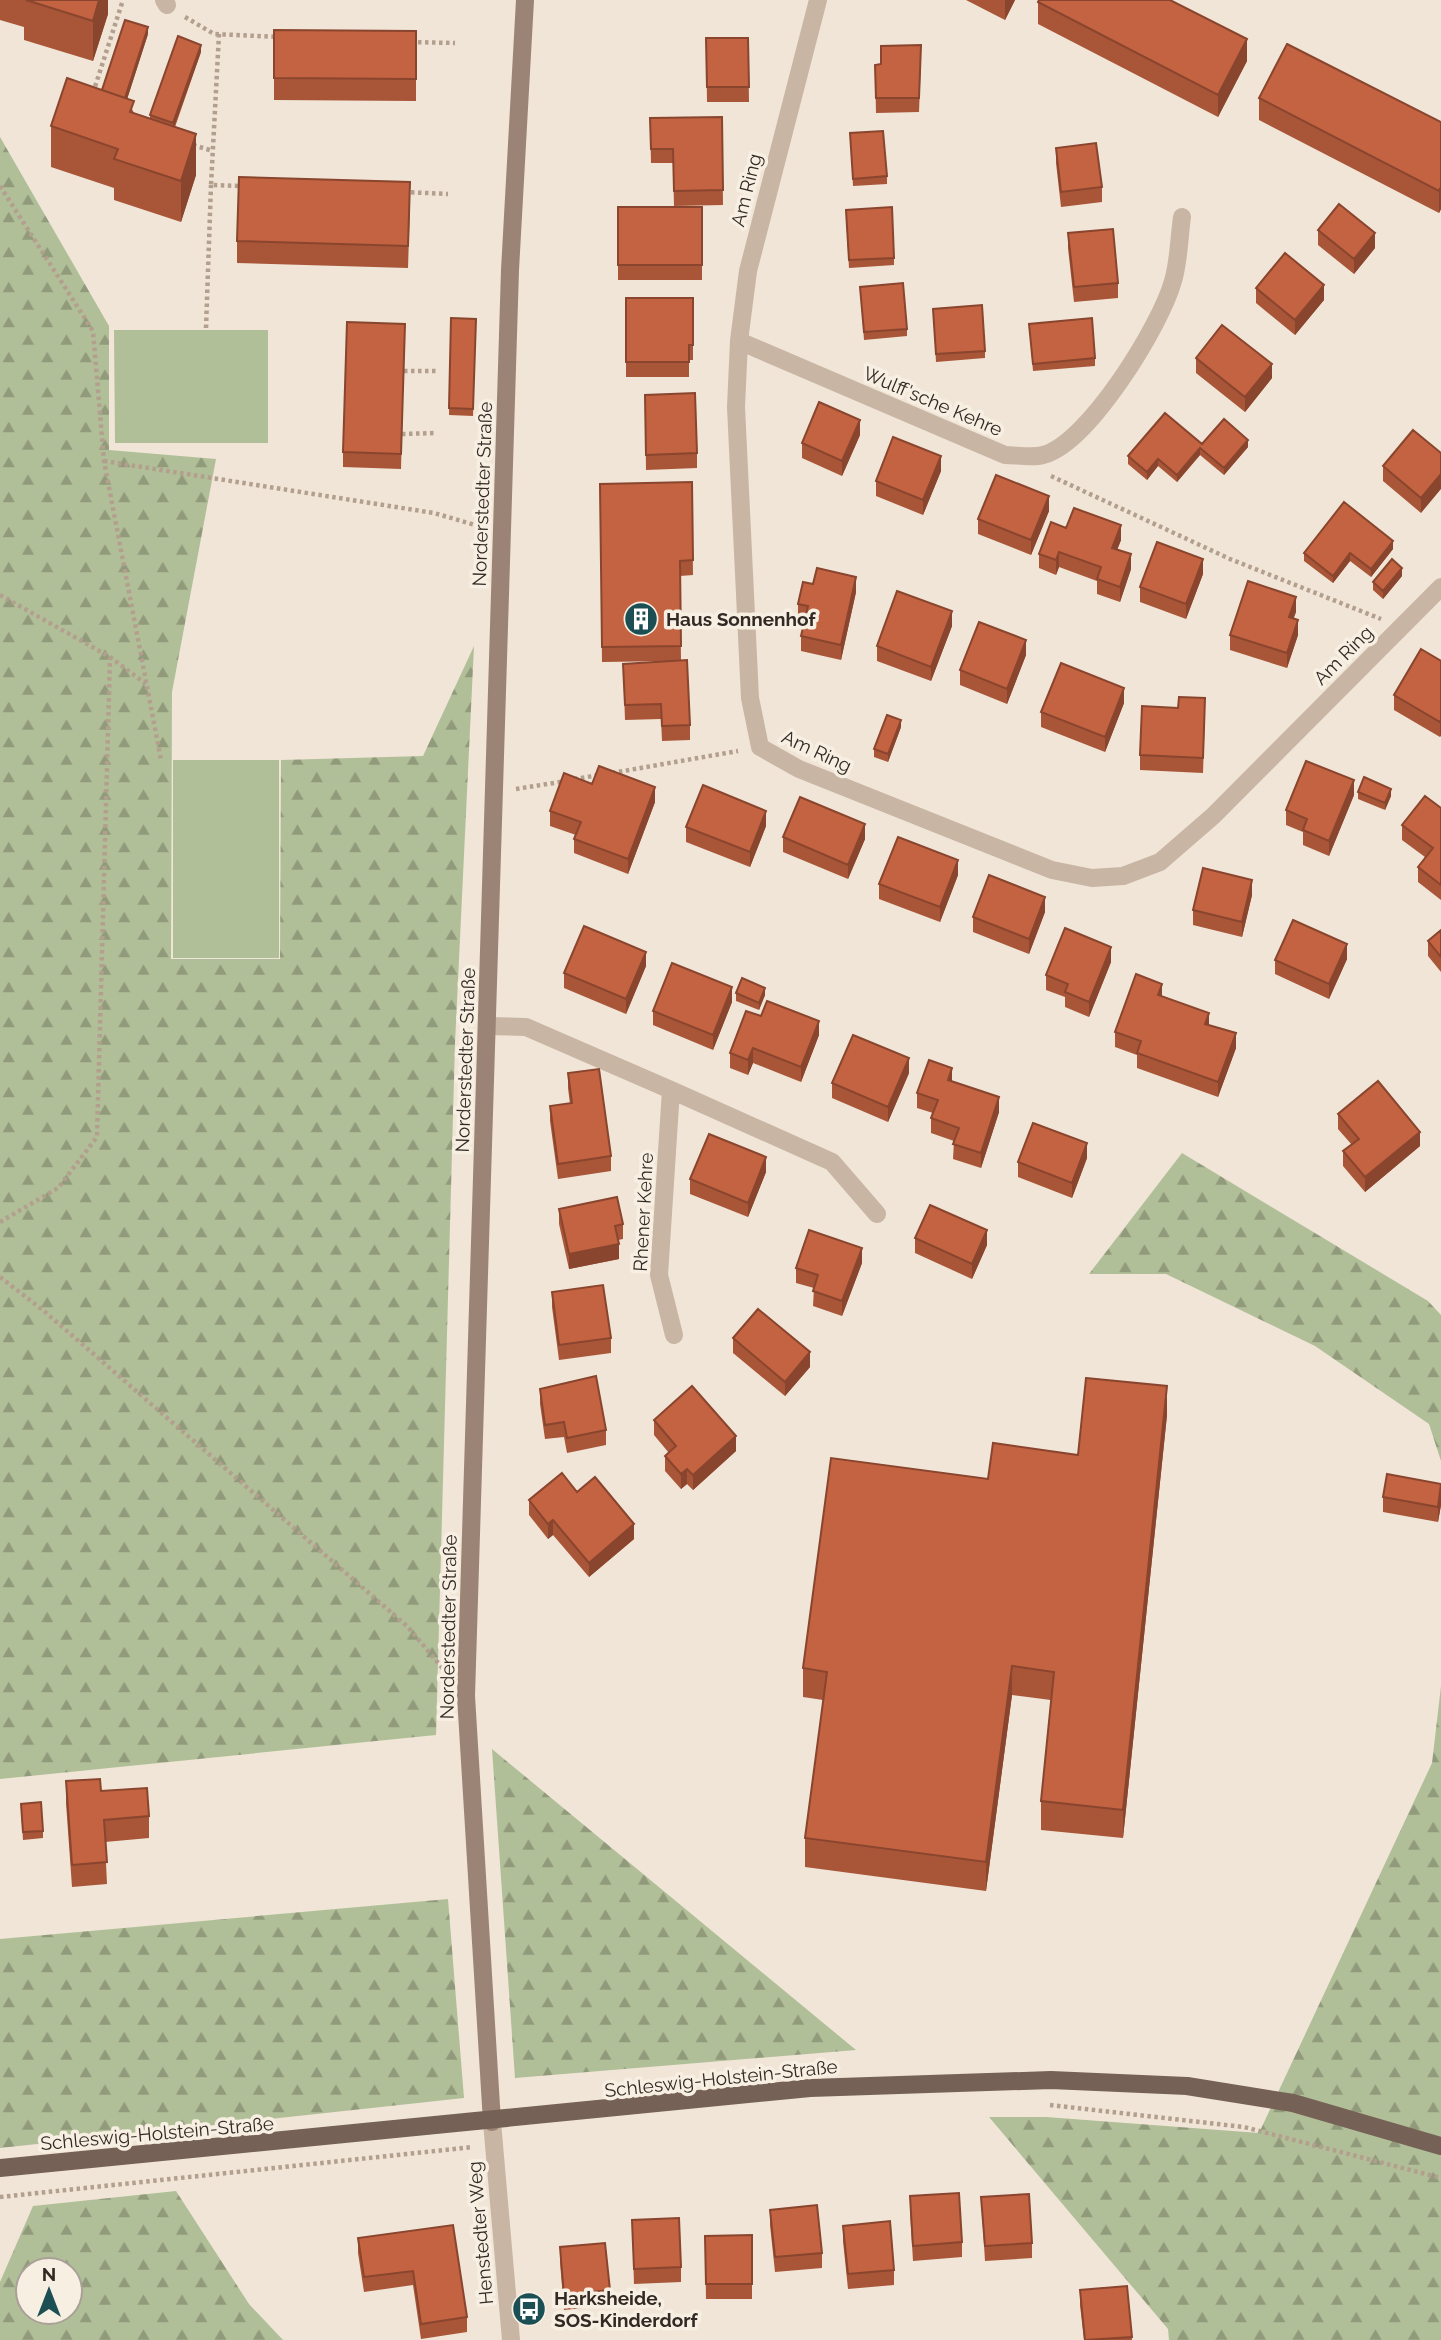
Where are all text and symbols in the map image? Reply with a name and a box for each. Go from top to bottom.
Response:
street label: Am Ring [726,151,766,229]
street label: Wulff'sche Kehre [860,362,1006,440]
street label: Norderstedter Straße [468,401,496,587]
building icon: Haus Sonnenhof [622,600,660,638]
place label: Haus Sonnenhof [666,608,816,630]
street label: Am Ring [1309,621,1377,689]
street label: Am Ring [779,725,855,777]
street label: Norderstedter Straße [451,967,479,1153]
street label: Rhener Kehre [629,1152,657,1272]
street label: Norderstedter Straße [435,1534,461,1720]
street label: Schleswig-Holstein-Straße [603,2055,839,2101]
street label: Schleswig-Holstein-Straße [39,2112,275,2154]
street label: Henstedter Weg [463,2160,497,2306]
north arrow [14,2256,84,2326]
text: N [42,2263,56,2285]
place label: Harksheide, SOS-Kinderdorf [554,2287,699,2331]
bus stop icon: Harksheide, SOS-Kinderdorf [510,2290,548,2328]

